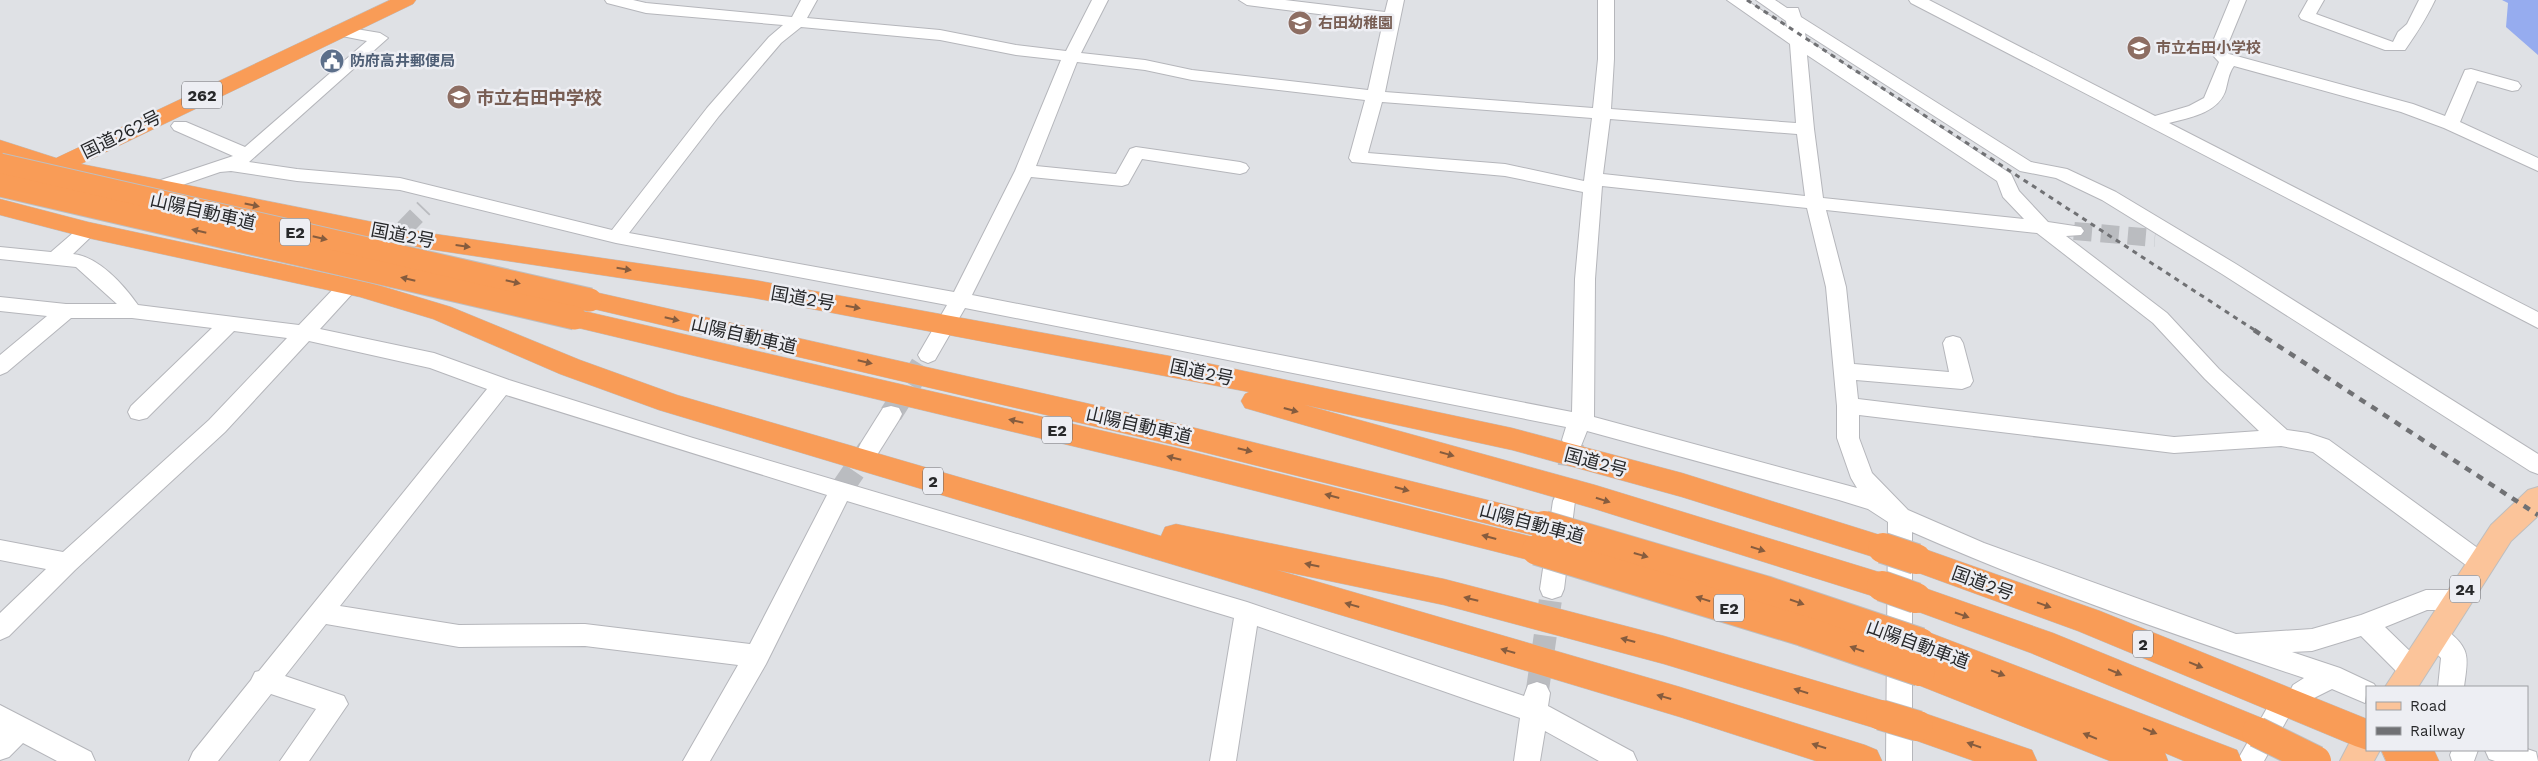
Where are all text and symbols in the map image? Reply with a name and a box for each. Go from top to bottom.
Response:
school or university icon: 右田幼稚園 [1287,10,1313,36]
place label: 右田幼稚園 [1318,14,1393,32]
school or university icon: 市立右田小学校 [2126,35,2152,61]
place label: 市立右田小学校 [2156,39,2261,57]
public building icon: 防府高井郵便局 [319,48,345,74]
place label: 防府高井郵便局 [350,52,455,70]
road number: 262 [182,82,222,108]
school or university icon: 市立右田中学校 [446,84,472,110]
place label: 市立右田中学校 [476,87,602,108]
street label: 国道262号 [78,106,164,162]
street label: 山陽自動車道 [148,189,258,233]
one-way arrow [244,201,260,209]
road number: E2 [280,218,310,246]
street label: 国道2号 [369,219,437,251]
one-way arrow [191,227,206,235]
one-way arrow [313,234,328,242]
one-way arrow [455,242,471,250]
one-way arrow [616,265,632,273]
one-way arrow [401,275,416,283]
one-way arrow [505,278,520,286]
street label: 国道2号 [769,282,837,314]
one-way arrow [845,304,861,312]
street label: 山陽自動車道 [689,313,799,357]
one-way arrow [664,315,680,323]
street label: 国道2号 [1168,355,1236,389]
one-way arrow [857,358,872,366]
street label: 山陽自動車道 [1084,403,1194,447]
one-way arrow [1283,407,1298,415]
road number: E2 [1042,416,1072,444]
one-way arrow [1009,417,1024,425]
street label: 国道2号 [1562,444,1630,480]
one-way arrow [1237,446,1252,454]
one-way arrow [1440,451,1455,459]
one-way arrow [1167,454,1182,462]
road number: 2 [923,468,943,494]
one-way arrow [1395,485,1410,493]
one-way arrow [1325,492,1340,500]
one-way arrow [1596,496,1611,504]
street label: 山陽自動車道 [1477,499,1587,547]
one-way arrow [1482,533,1497,541]
one-way arrow [1751,545,1766,553]
one-way arrow [1634,551,1649,559]
one-way arrow [1305,561,1320,569]
street label: 国道2号 [1949,562,2017,604]
road number: 24 [2450,576,2480,602]
one-way arrow [1464,594,1479,602]
road number: E2 [1714,594,1744,622]
one-way arrow [1695,595,1710,603]
one-way arrow [1790,598,1805,606]
one-way arrow [1345,601,1360,609]
one-way arrow [2037,602,2052,609]
one-way arrow [1955,612,1970,619]
street label: 山陽自動車道 [1864,616,1972,672]
road number: 2 [2133,630,2153,658]
one-way arrow [1621,635,1636,643]
one-way arrow [1850,645,1865,652]
one-way arrow [1500,647,1515,655]
one-way arrow [2188,662,2203,669]
one-way arrow [2108,668,2122,676]
one-way arrow [1991,669,2006,677]
legend [2366,686,2528,751]
one-way arrow [1793,687,1808,695]
one-way arrow [1656,693,1671,701]
text: Road [2410,697,2447,715]
text: Railway [2410,722,2465,740]
one-way arrow [2143,727,2158,735]
one-way arrow [2083,731,2097,739]
one-way arrow [1966,741,1981,749]
one-way arrow [1811,742,1826,750]

